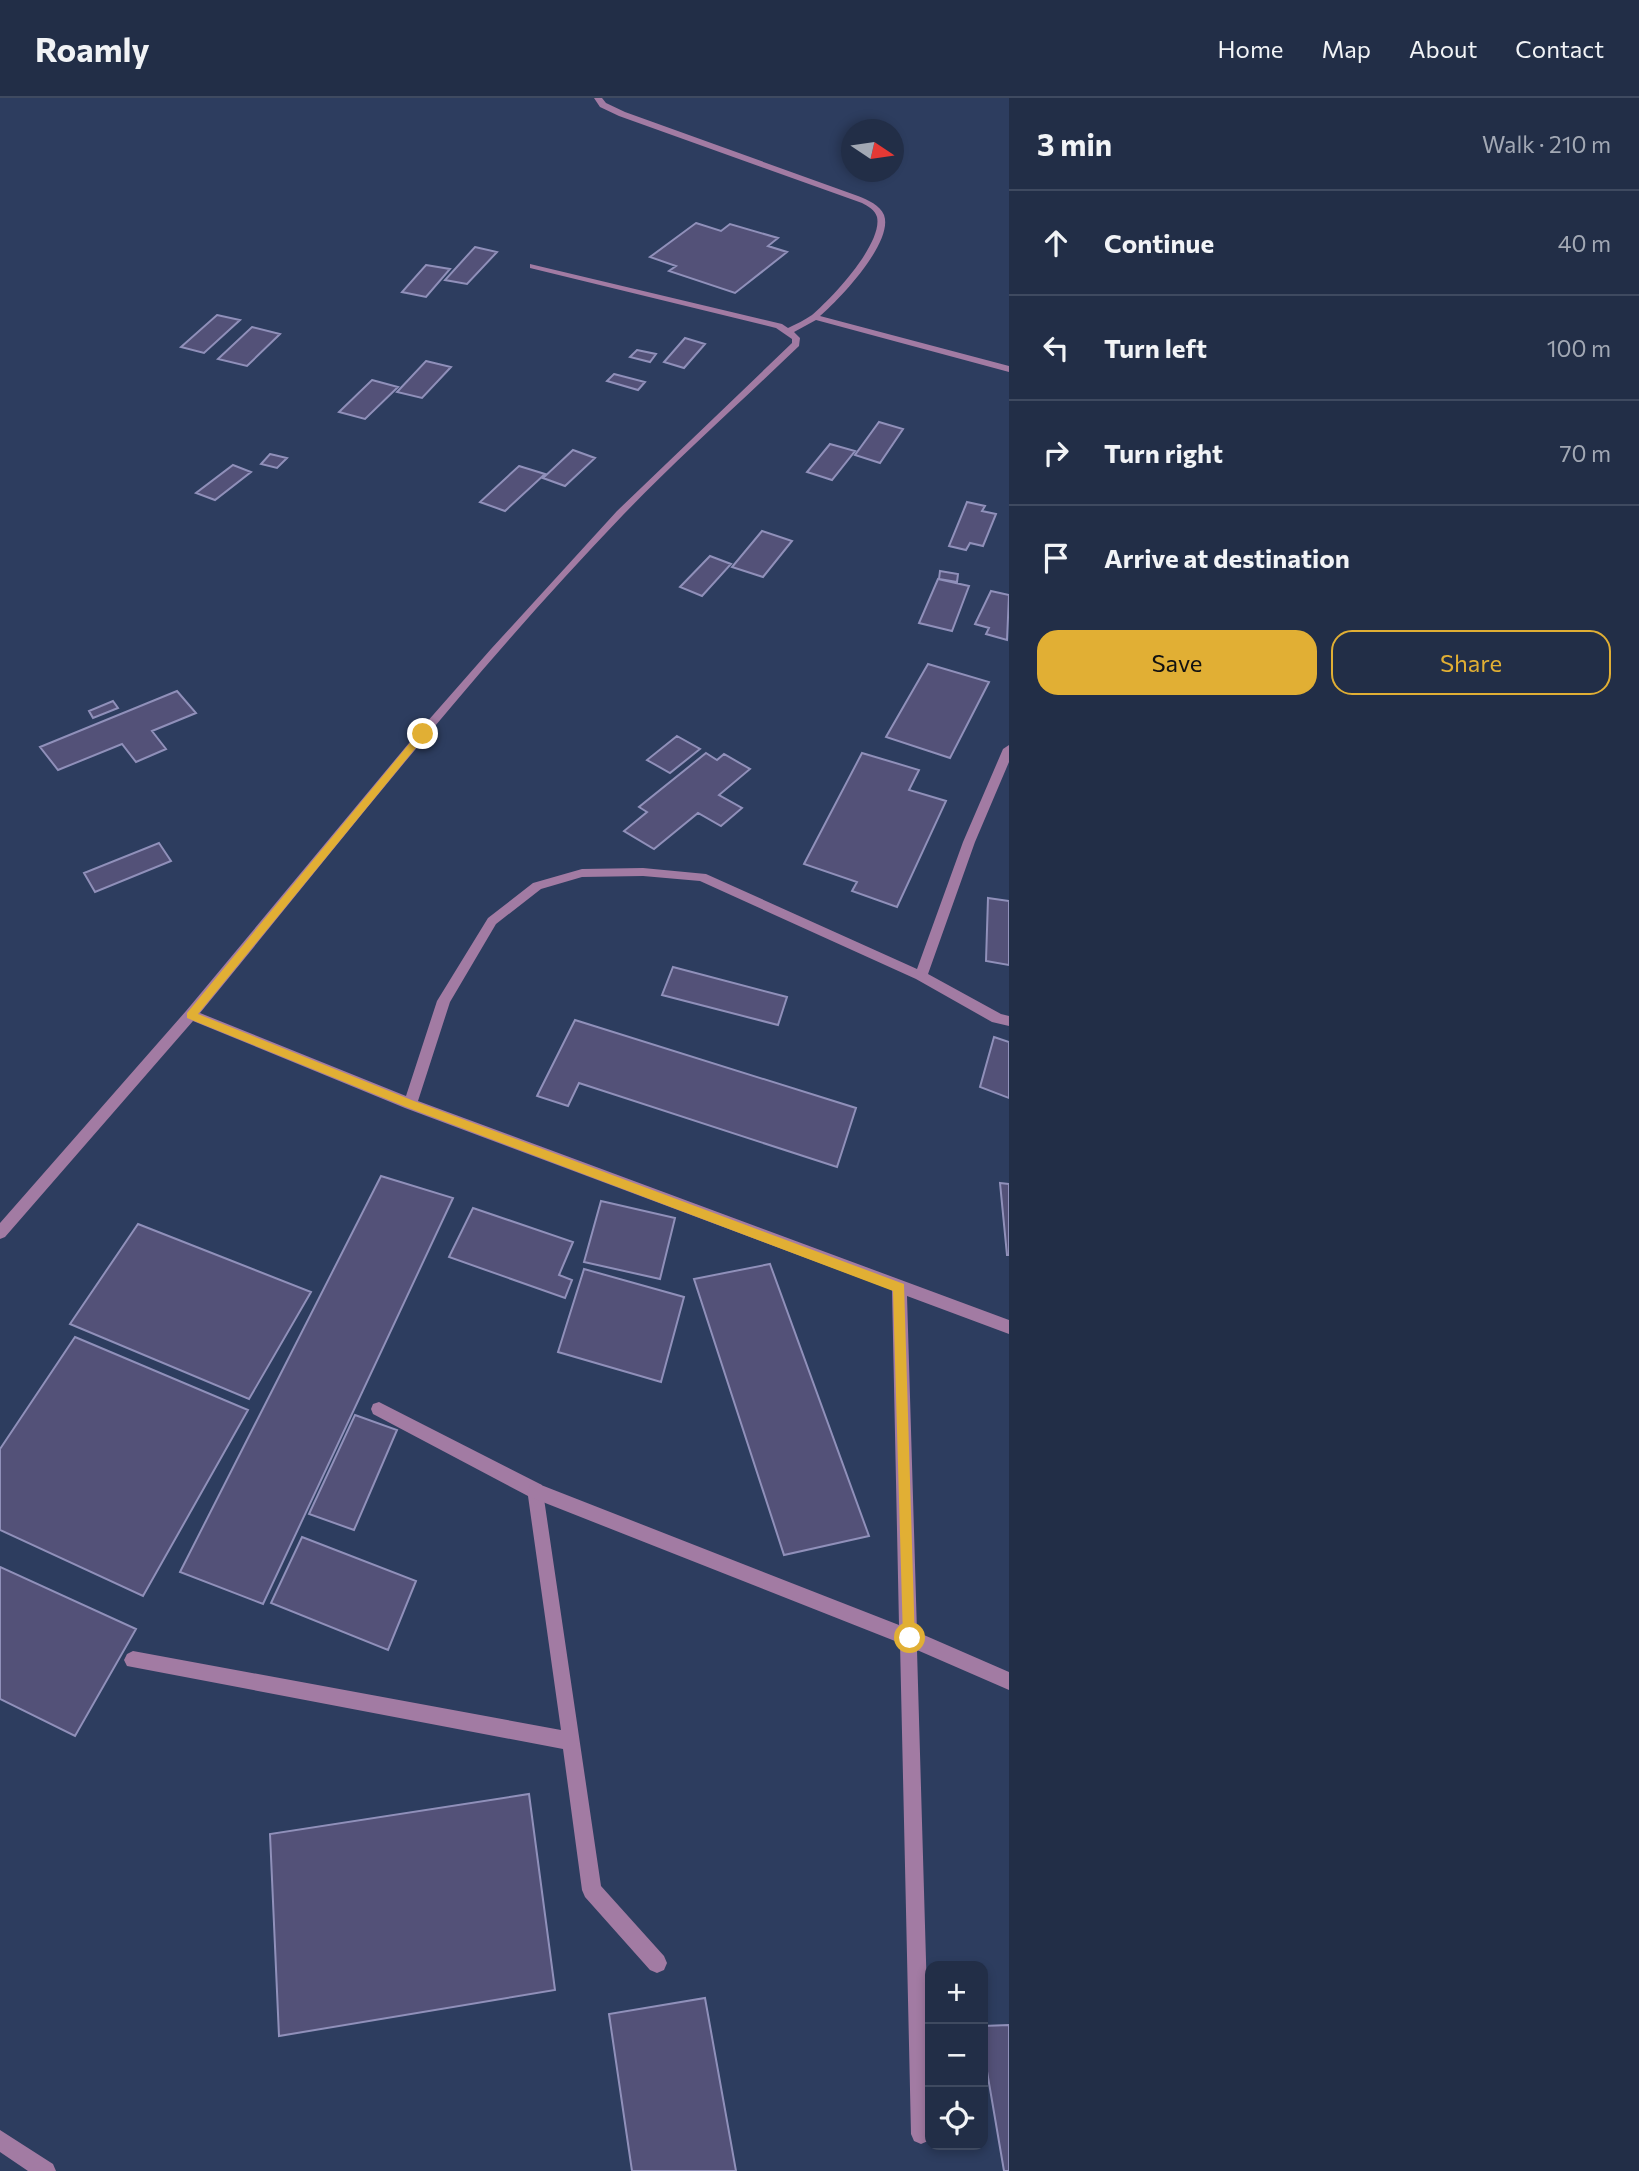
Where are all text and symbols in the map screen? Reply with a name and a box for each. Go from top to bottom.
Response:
text: Roamly [35,28,150,69]
text: Home [1218,34,1284,63]
text: Map [1322,34,1371,63]
text: About [1409,34,1477,63]
text: Contact [1515,34,1604,63]
north arrow [841,119,904,182]
text: 3 min [1037,125,1112,162]
text: Walk · 210 m [1482,130,1611,158]
icon: ahead [1037,224,1075,262]
text: Continue [1104,227,1214,258]
text: 40 m [1558,229,1611,257]
icon: left [1037,329,1075,367]
text: Turn left [1104,332,1207,363]
text: 100 m [1547,334,1611,362]
icon: right [1037,434,1075,472]
text: Turn right [1104,437,1223,468]
text: 70 m [1559,439,1611,467]
icon: arrive [1037,539,1075,577]
text: Arrive at destination [1104,542,1350,573]
button: Save [1037,630,1317,695]
button: Share [1331,630,1611,695]
route end [407,718,438,749]
route start [894,1622,925,1653]
map controls [925,1961,988,2150]
button: + [925,1961,988,2024]
button: − [925,2024,988,2087]
button: locate [925,2087,988,2150]

